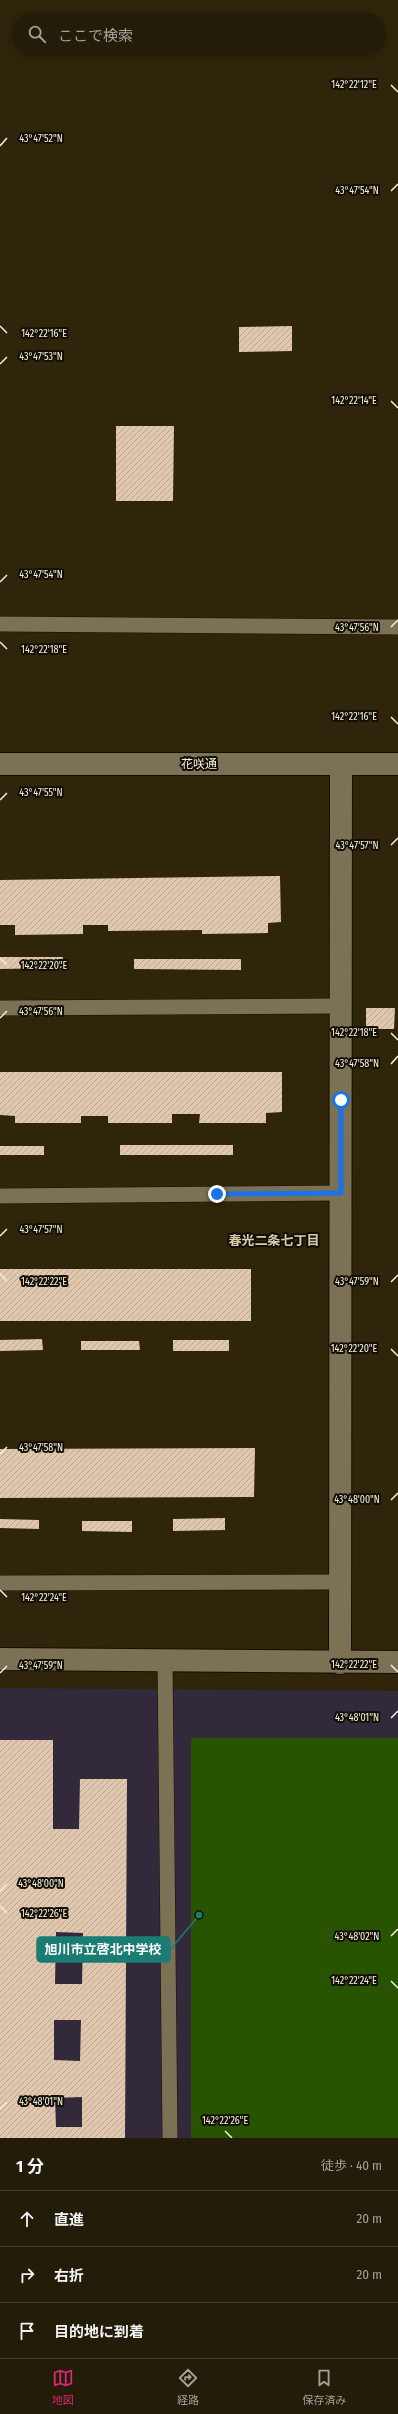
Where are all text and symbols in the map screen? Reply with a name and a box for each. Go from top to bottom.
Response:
search box [12,12,386,56]
icon: search [26,23,48,45]
text: ここで検索 [58,27,133,45]
text: 142°22'12"E [331,79,377,91]
text: 43°47'52"N [19,133,63,145]
text: 43°47'54"N [335,185,379,197]
text: 142°22'16"E [21,328,67,340]
text: 43°47'53"N [19,351,63,363]
text: 142°22'14"E [331,395,377,407]
text: 43°47'54"N [19,569,63,581]
text: 43°47'56"N [335,622,379,634]
text: 142°22'18"E [21,644,67,656]
text: 142°22'16"E [331,711,377,723]
street label: 花咲通 [181,757,217,771]
text: 43°47'55"N [19,787,63,799]
text: 43°47'57"N [335,840,379,852]
text: 142°22'20"E [21,960,68,972]
text: 43°47'56"N [19,1006,63,1018]
text: 142°22'18"E [331,1027,377,1039]
text: 43°47'58"N [335,1058,379,1070]
route start [332,1091,350,1109]
route end [208,1185,226,1203]
text: 43°47'57"N [19,1224,63,1236]
district label: 春光二条七丁目 [228,1233,320,1248]
text: 142°22'22"E [21,1276,67,1288]
text: 43°47'59"N [335,1276,379,1288]
text: 142°22'20"E [331,1343,378,1355]
text: 43°47'58"N [19,1442,63,1454]
text: 43°48'00"N [334,1494,380,1506]
text: 142°22'24"E [21,1592,67,1604]
text: 142°22'22"E [331,1659,377,1671]
text: 43°47'59"N [19,1660,63,1672]
text: 43°48'01"N [335,1712,379,1724]
text: 43°48'00"N [18,1878,64,1890]
text: 142°22'26"E [21,1908,67,1920]
text: 43°48'02"N [335,1931,379,1943]
callout: 旭川市立啓北中学校 [37,1937,170,1962]
text: 旭川市立啓北中学校 [44,1942,162,1957]
text: 142°22'24"E [331,1975,377,1987]
text: 43°48'01"N [19,2096,63,2108]
text: 142°22'26"E [202,2115,248,2127]
text: 1 分 [16,2156,44,2177]
text: 徒歩 · 40 m [321,2158,382,2173]
icon: ahead [16,2208,38,2230]
text: 直進 [54,2211,84,2229]
text: 20 m [356,2211,382,2226]
icon: right [16,2264,38,2286]
text: 右折 [54,2267,84,2285]
text: 20 m [356,2267,382,2282]
icon: arrive [16,2320,38,2342]
text: 目的地に到着 [54,2323,144,2341]
tab: 地図 [52,2367,74,2407]
tab: 経路 [177,2367,199,2407]
tab: 保存済み [302,2367,346,2407]

